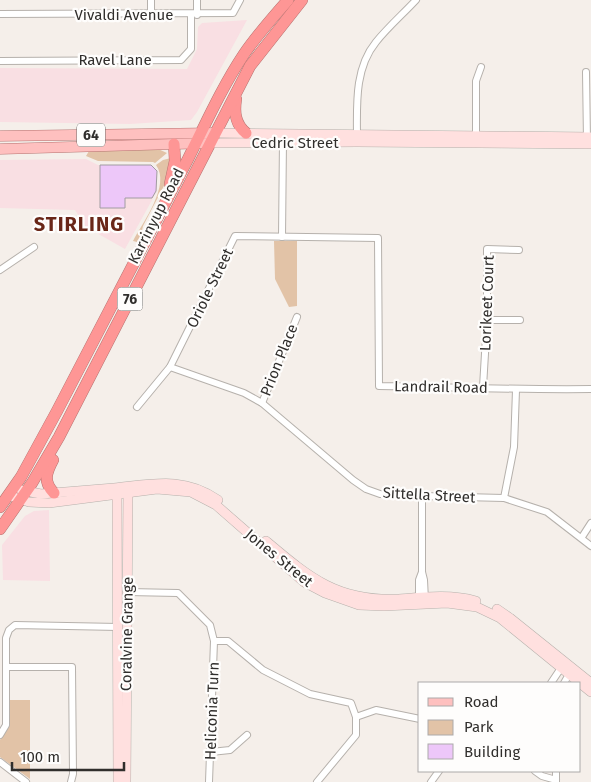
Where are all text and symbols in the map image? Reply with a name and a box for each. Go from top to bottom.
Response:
street label: Vivaldi Avenue [74,6,174,24]
street label: Ravel Lane [78,51,152,69]
road number: 64 [77,124,105,146]
street label: Cedric Street [251,134,339,152]
street label: Karrinyup Road [124,165,188,267]
district label: STIRLING [34,212,124,236]
street label: Oriole Street [183,245,237,331]
street label: Lorikeet Court [476,254,498,351]
road number: 76 [118,288,142,310]
street label: Prion Place [256,321,302,399]
street label: Landrail Road [394,377,488,397]
street label: Sittella Street [382,484,476,506]
street label: Jones Street [241,525,317,591]
street label: Coralvine Grange [117,577,137,691]
street label: Heliconia Turn [201,662,223,760]
legend [418,682,581,772]
text: Road [464,693,499,711]
text: Park [464,718,494,736]
scale bar [12,740,125,772]
text: Building [464,743,520,761]
text: 100 m [20,748,60,766]

